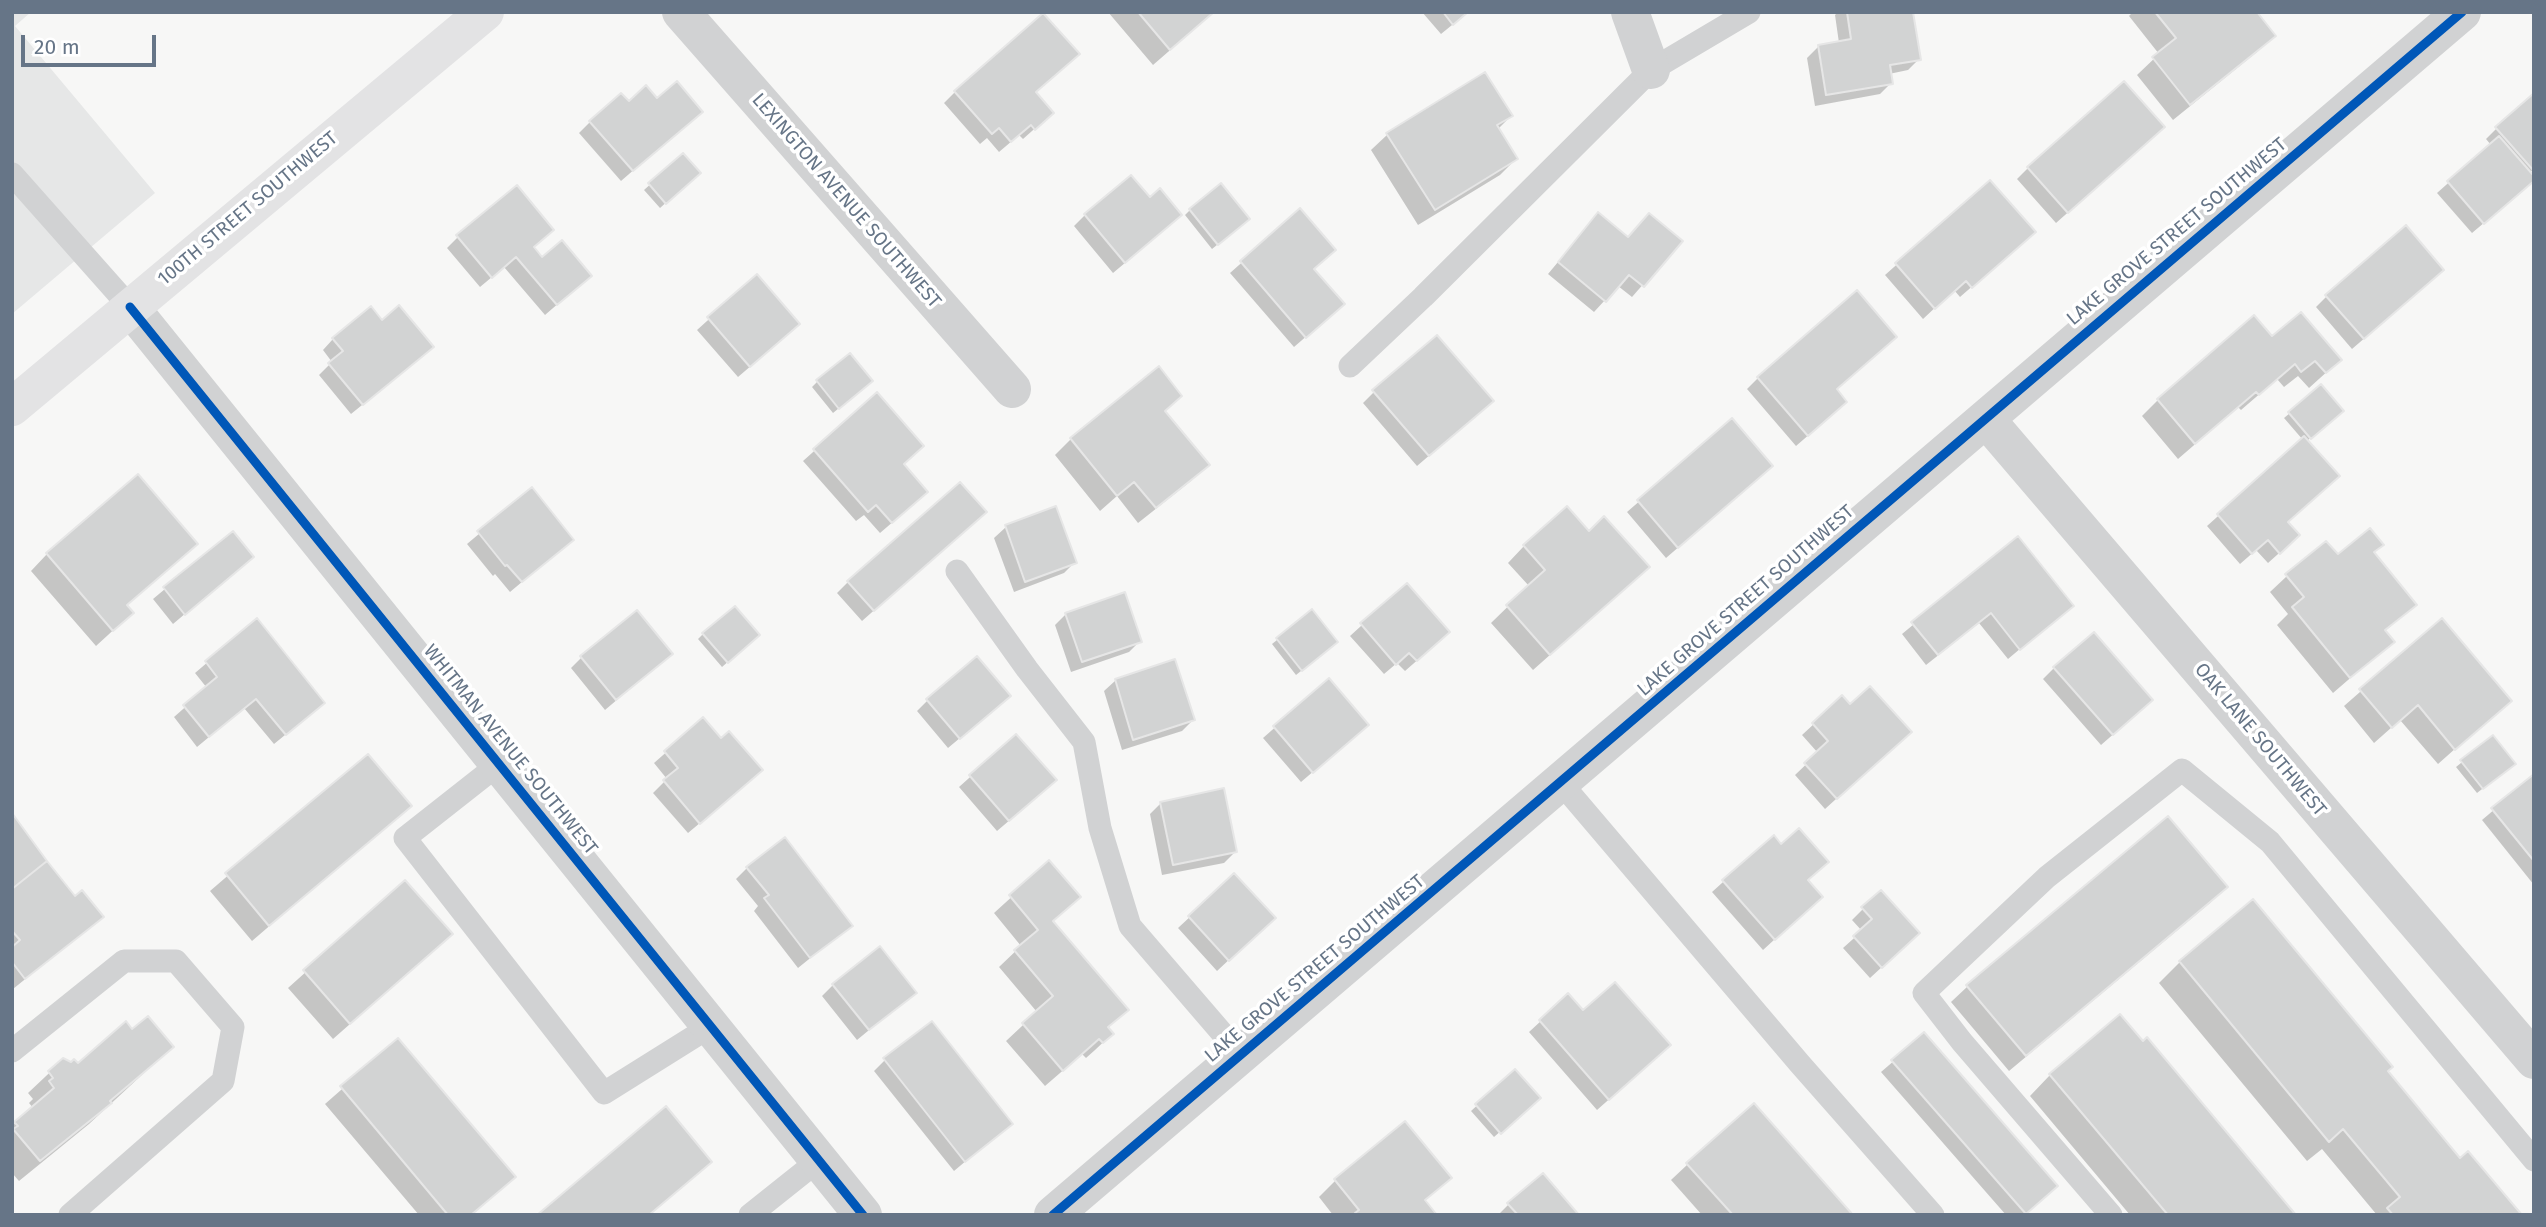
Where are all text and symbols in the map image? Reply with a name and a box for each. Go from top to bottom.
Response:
scale bar [24,21,159,65]
text: 20 m [34,34,80,60]
street label: LEXINGTON AVENUE SOUTHWEST [747,89,945,313]
street label: 100TH STREET SOUTHWEST [154,127,342,291]
street label: LAKE GROVE STREET SOUTHWEST [2063,133,2291,331]
street label: LAKE GROVE STREET SOUTHWEST [1633,501,1859,701]
street label: WHITMAN AVENUE SOUTHWEST [418,640,602,860]
street label: OAK LANE SOUTHWEST [2189,659,2331,821]
street label: LAKE GROVE STREET SOUTHWEST [1201,870,1429,1068]

